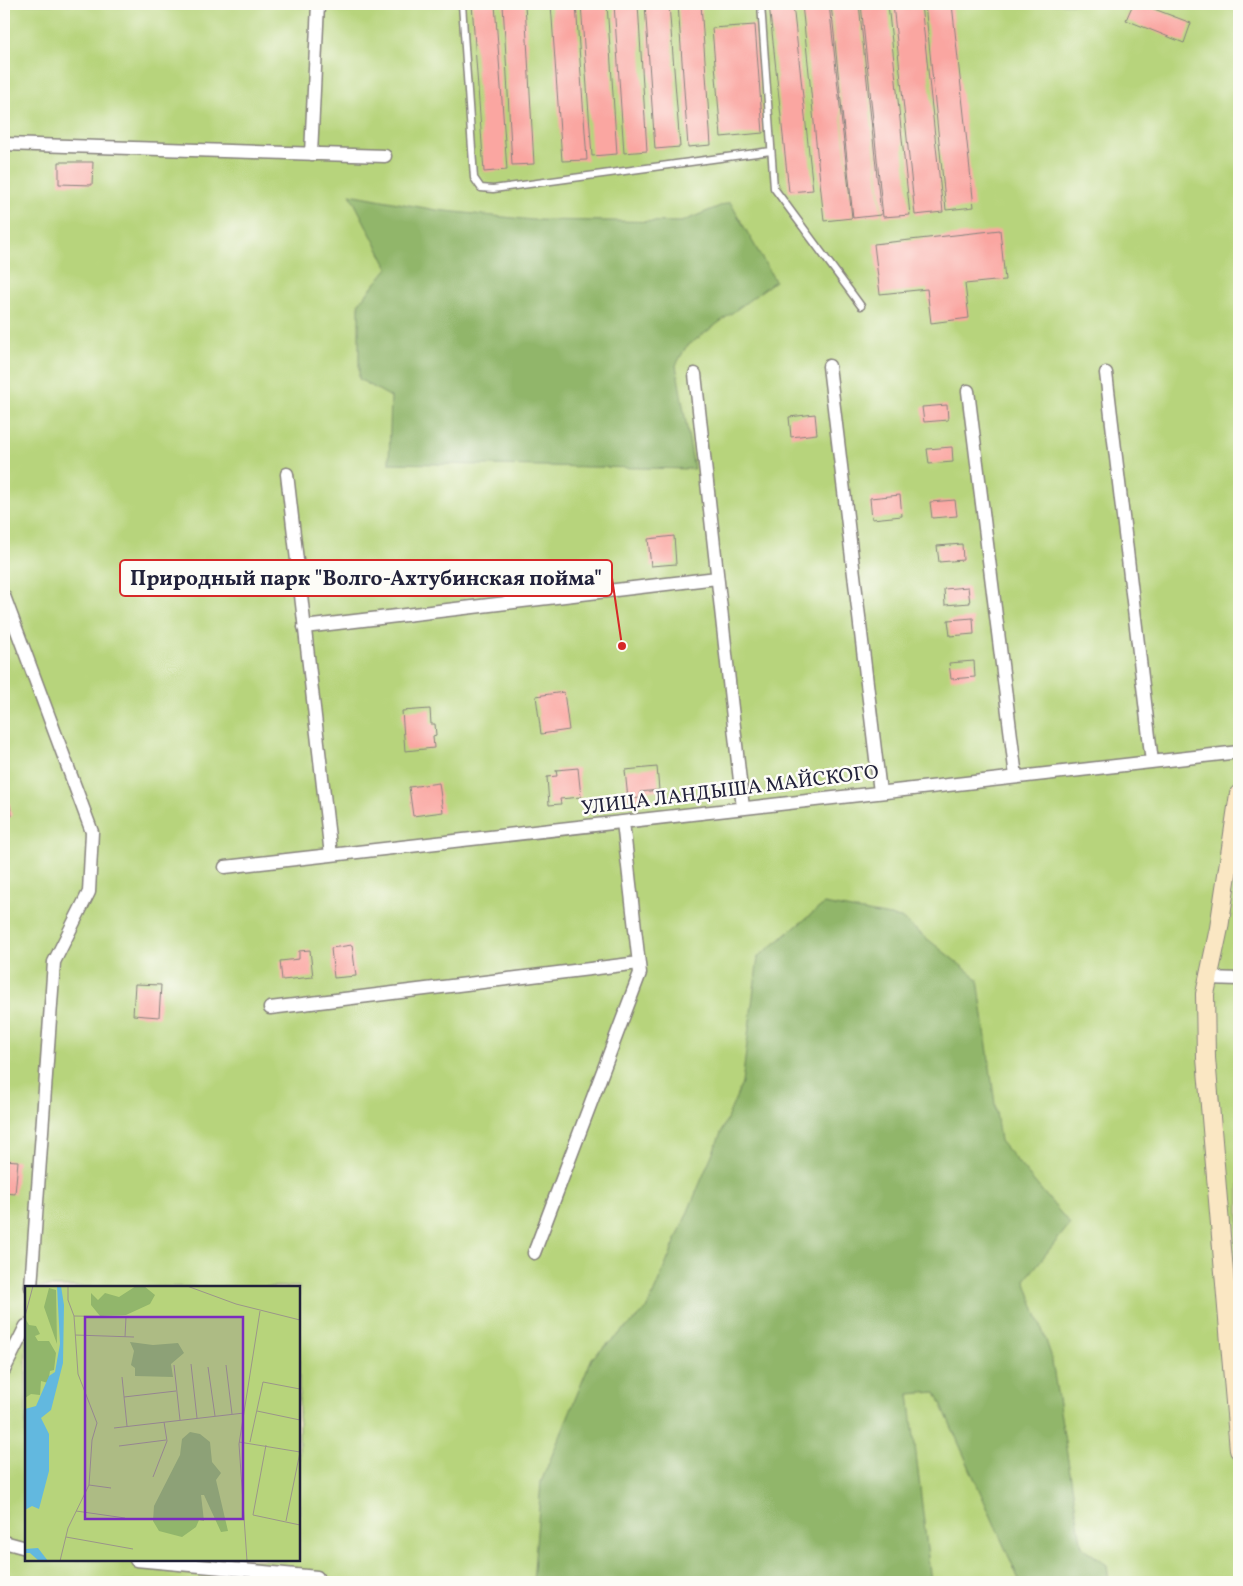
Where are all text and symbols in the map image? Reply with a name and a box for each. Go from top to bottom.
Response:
callout: Природный парк "Волго-Ахтубинская пойма" [120,560,612,596]
text: Природный парк "Волго-Ахтубинская пойма" [130,565,602,594]
street label: УЛИЦА ЛАНДЫША МАЙСКОГО [580,759,880,823]
inset map [25,1286,300,1561]

